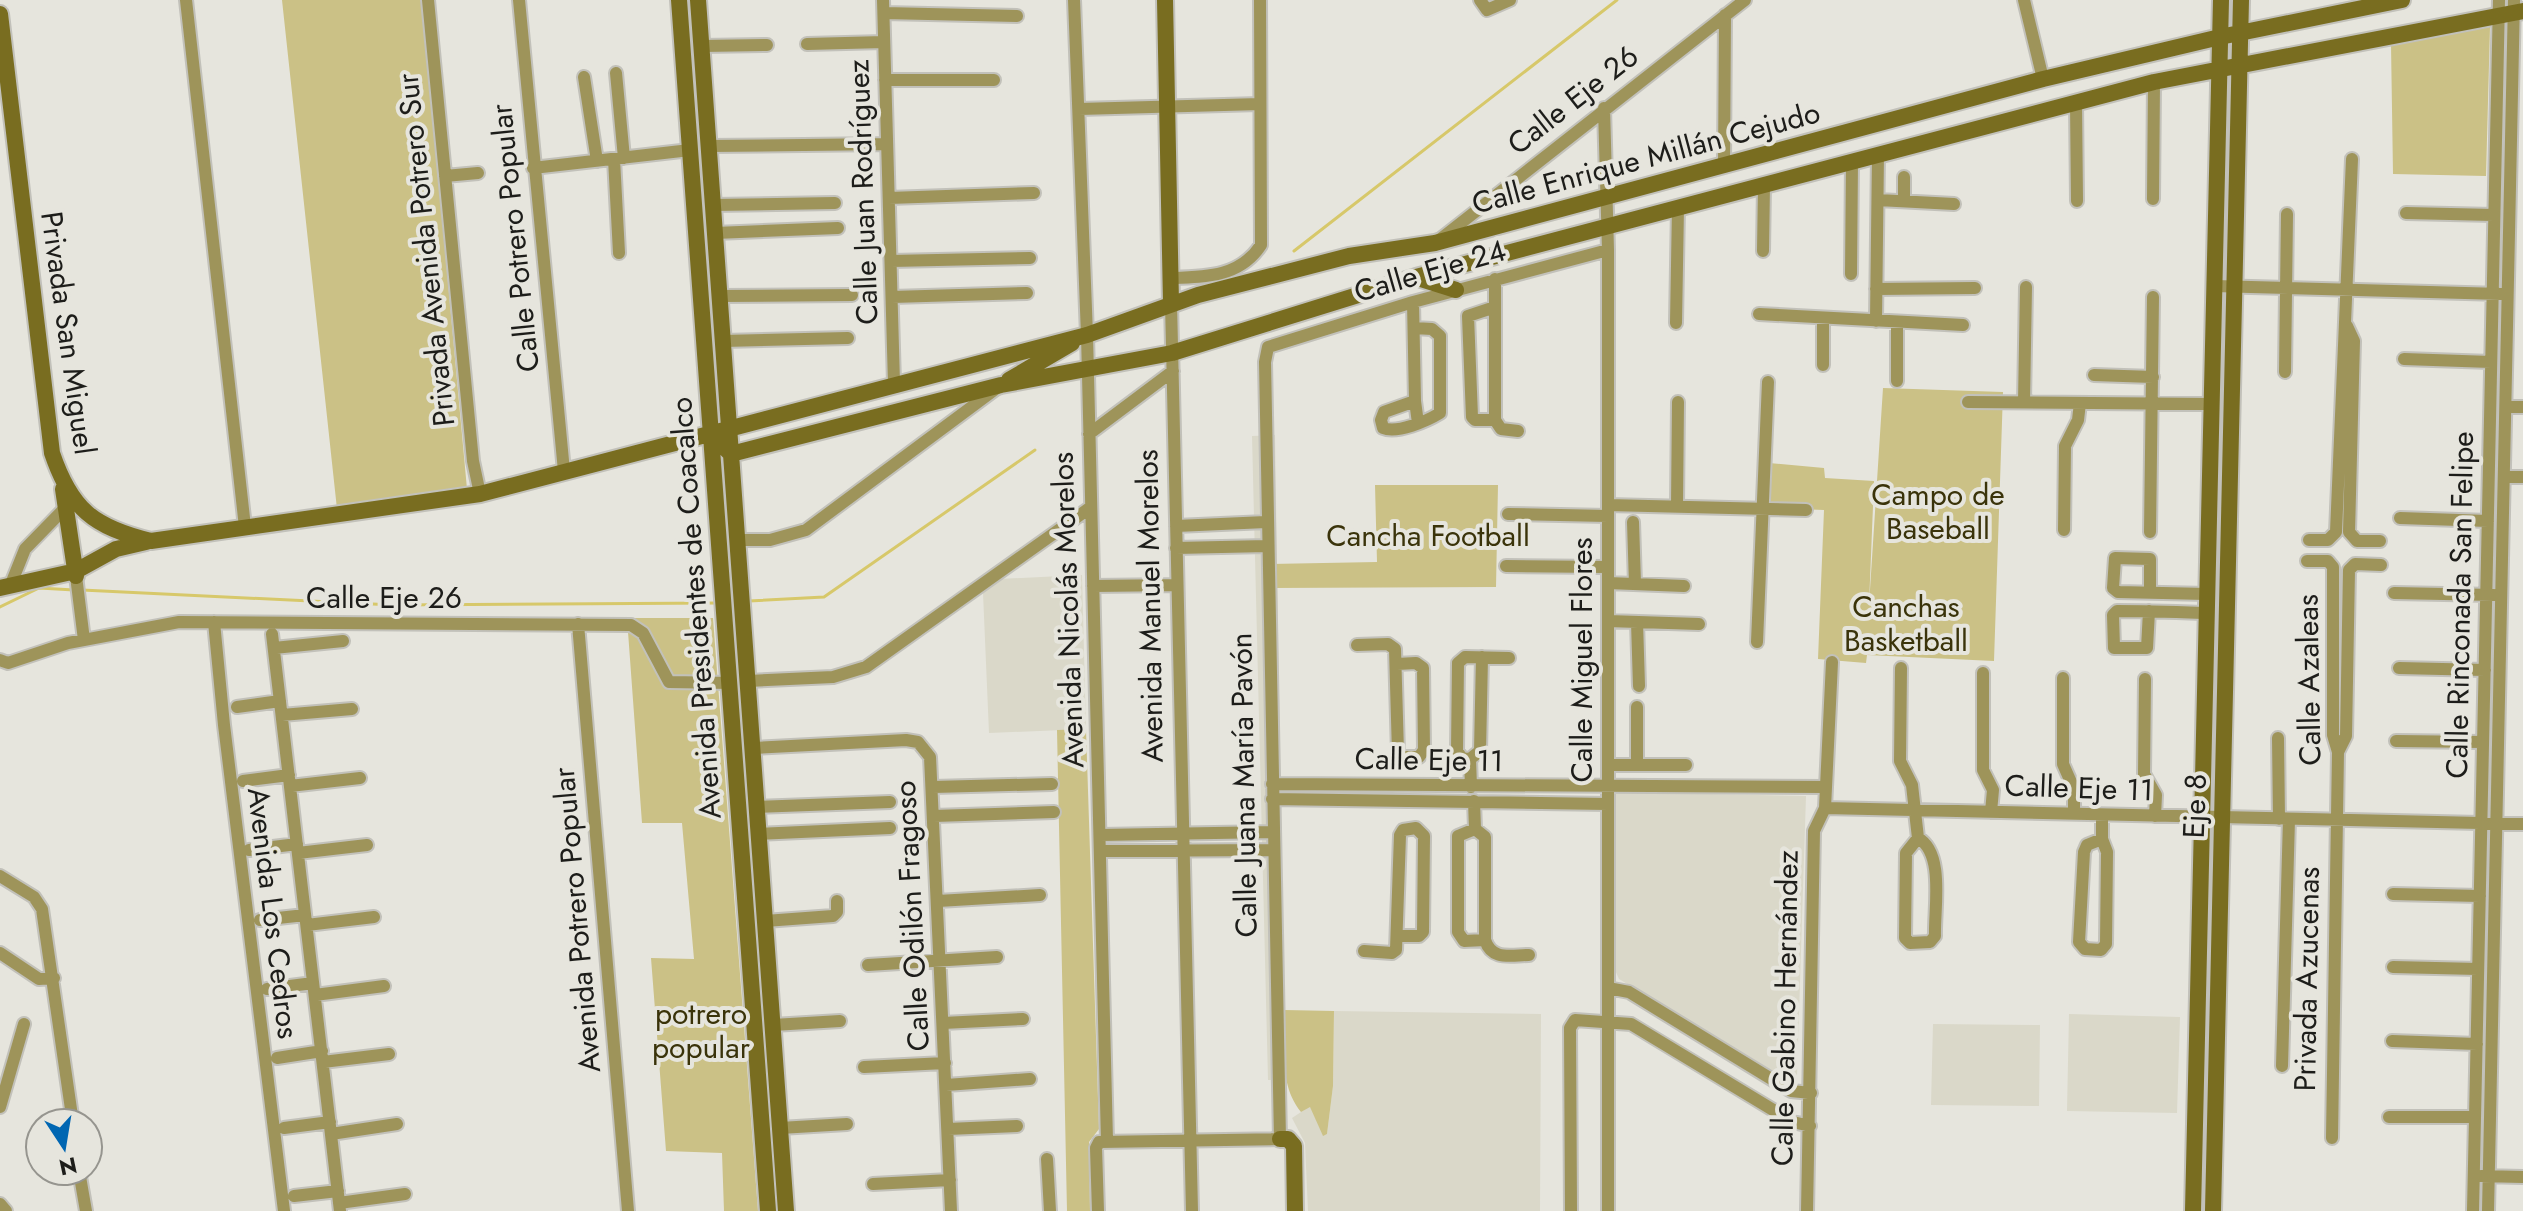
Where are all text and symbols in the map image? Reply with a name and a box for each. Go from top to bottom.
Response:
street label: Calle Eje 26 [1498,35,1647,165]
street label: Calle Juan Rodríguez [836,58,889,325]
street label: Privada Avenida Potrero Sur [386,71,465,429]
street label: Calle Enrique Millán Cejudo [1467,90,1825,225]
street label: Calle Potrero Popular [479,101,550,374]
street label: Privada San Miguel [30,209,107,457]
street label: Calle Eje 24 [1349,228,1511,313]
street label: Avenida Presidentes de Coacalco [659,396,732,820]
street label: Calle Rinconada San Felipe [2435,431,2484,779]
street label: Avenida Manuel Morelos [1125,449,1174,763]
street label: Avenida Nicolás Morelos [1040,451,1095,769]
park label: Campo de Baseball [1871,473,2005,550]
park label: Cancha Football [1326,514,1530,557]
street label: Calle Miguel Flores [1560,537,1603,783]
street label: Calle Eje 26 [306,576,462,619]
park label: Canchas Basketball [1844,585,1968,662]
street label: Calle Azaleas [2286,594,2331,766]
street label: Calle Juana María Pavón [1219,632,1268,938]
street label: Calle Eje 11 [1354,737,1504,782]
street label: Calle Eje 11 [2004,763,2154,812]
street label: Avenida Potrero Popular [542,765,611,1075]
street label: Eje 8 [2172,773,2217,839]
street label: Calle Odilón Fragoso [883,780,940,1052]
street label: Avenida Los Cedros [237,785,310,1041]
street label: Calle Gabino Hernández [1760,849,1809,1166]
street label: Privada Azucenas [2283,866,2330,1092]
park label: potrero popular [652,992,751,1069]
north arrow [24,1107,104,1187]
text: N [56,1149,80,1184]

